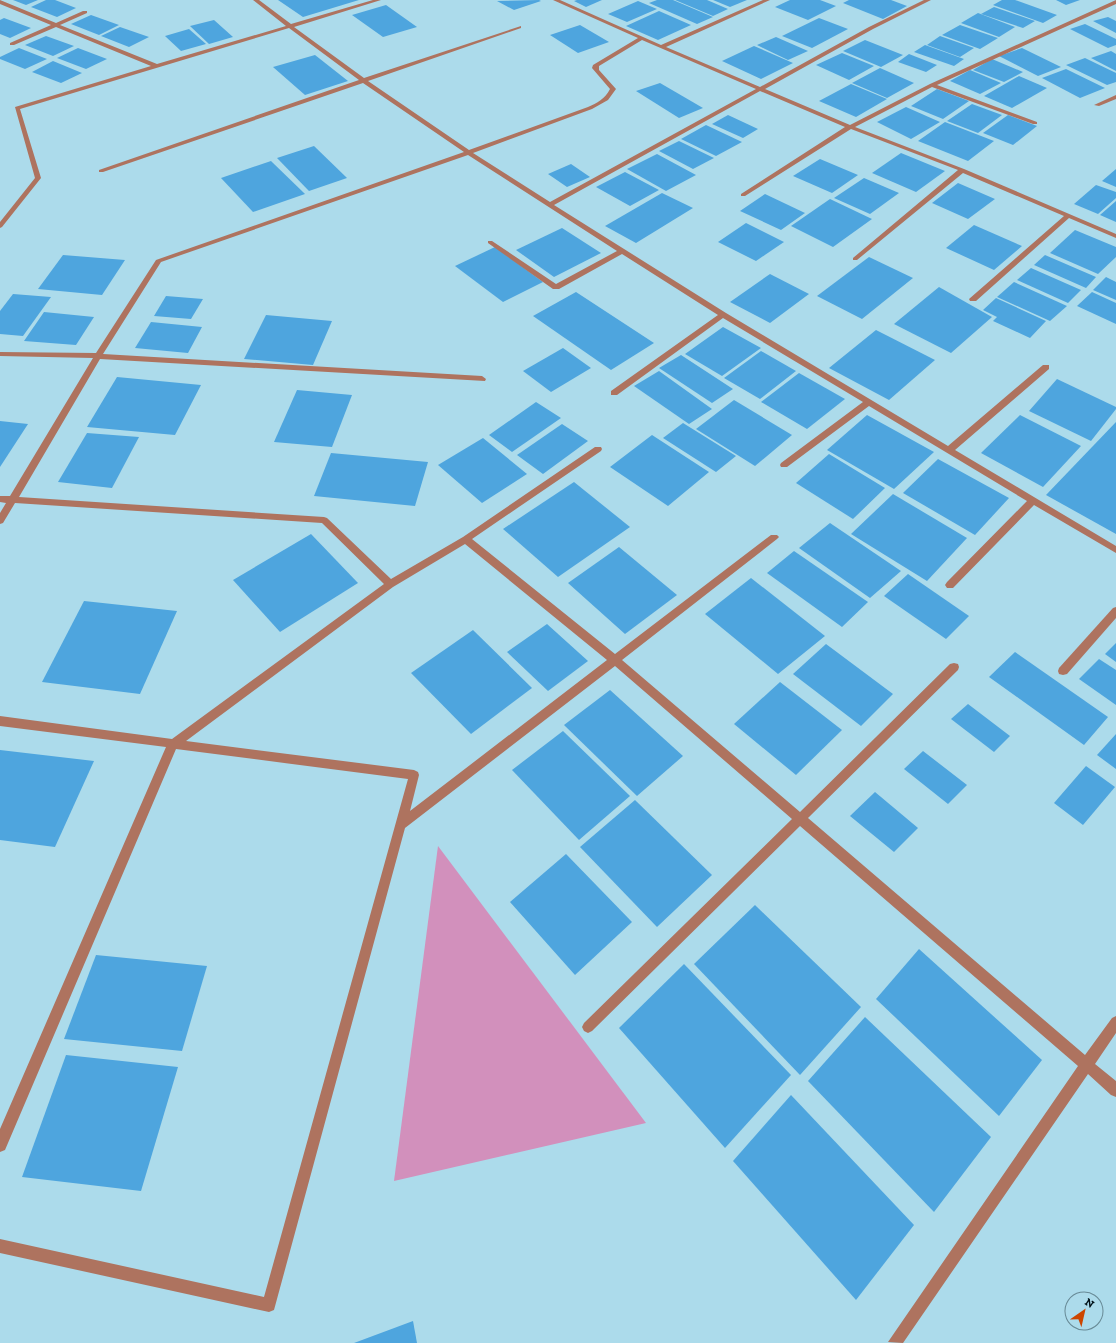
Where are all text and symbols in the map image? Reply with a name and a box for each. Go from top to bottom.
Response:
north arrow [1064,1291,1104,1331]
text: N [1082,1295,1097,1311]

